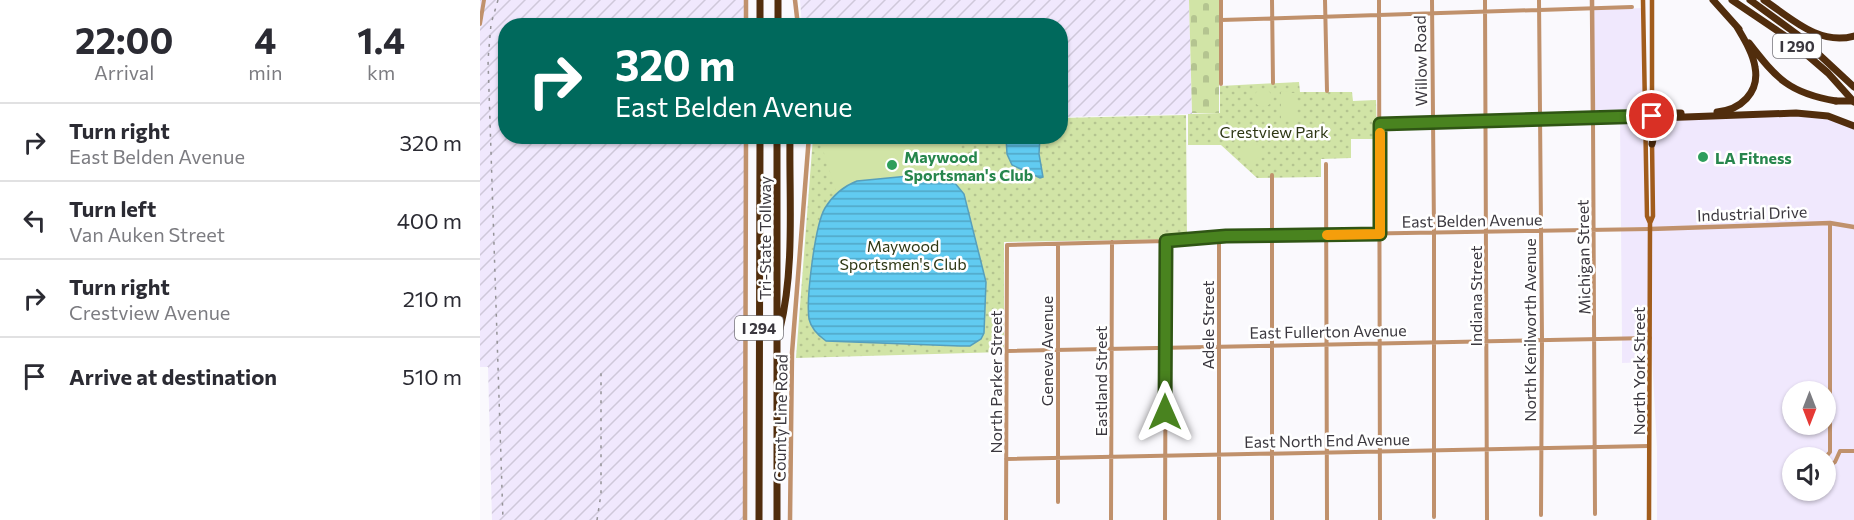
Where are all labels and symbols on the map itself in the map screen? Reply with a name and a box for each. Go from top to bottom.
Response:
street label: Willow Road [1410,15,1430,107]
road number: I 290 [1773,34,1821,58]
pin [1626,90,1677,141]
park label: Crestview Park [1219,122,1329,141]
place label: Maywood Sportsman's Club [904,147,1033,184]
place label: LA Fitness [1715,148,1792,167]
marker: LA Fitness [1696,150,1710,164]
marker: Maywood Sportsman's Club [885,158,899,172]
street label: Tri-State Tollway [755,176,774,300]
street label: Michigan Street [1572,199,1594,315]
street label: Industrial Drive [1697,202,1807,224]
street label: East Belden Avenue [1401,209,1543,231]
park label: Maywood Sportsmen's Club [839,236,967,273]
street label: North Kenilworth Avenue [1520,238,1539,422]
street label: Indiana Street [1466,245,1485,347]
street label: Adele Street [1198,280,1217,370]
street label: Geneva Avenue [1037,296,1056,406]
street label: North York Street [1629,306,1648,435]
street label: North Parker Street [986,310,1005,454]
road number: I 294 [735,316,783,340]
street label: East Fullerton Avenue [1249,320,1407,342]
street label: Eastland Street [1091,325,1110,436]
street label: County Line Road [769,354,791,482]
position arrow [1133,380,1197,444]
north arrow [1782,381,1836,435]
street label: East North End Avenue [1244,429,1410,451]

